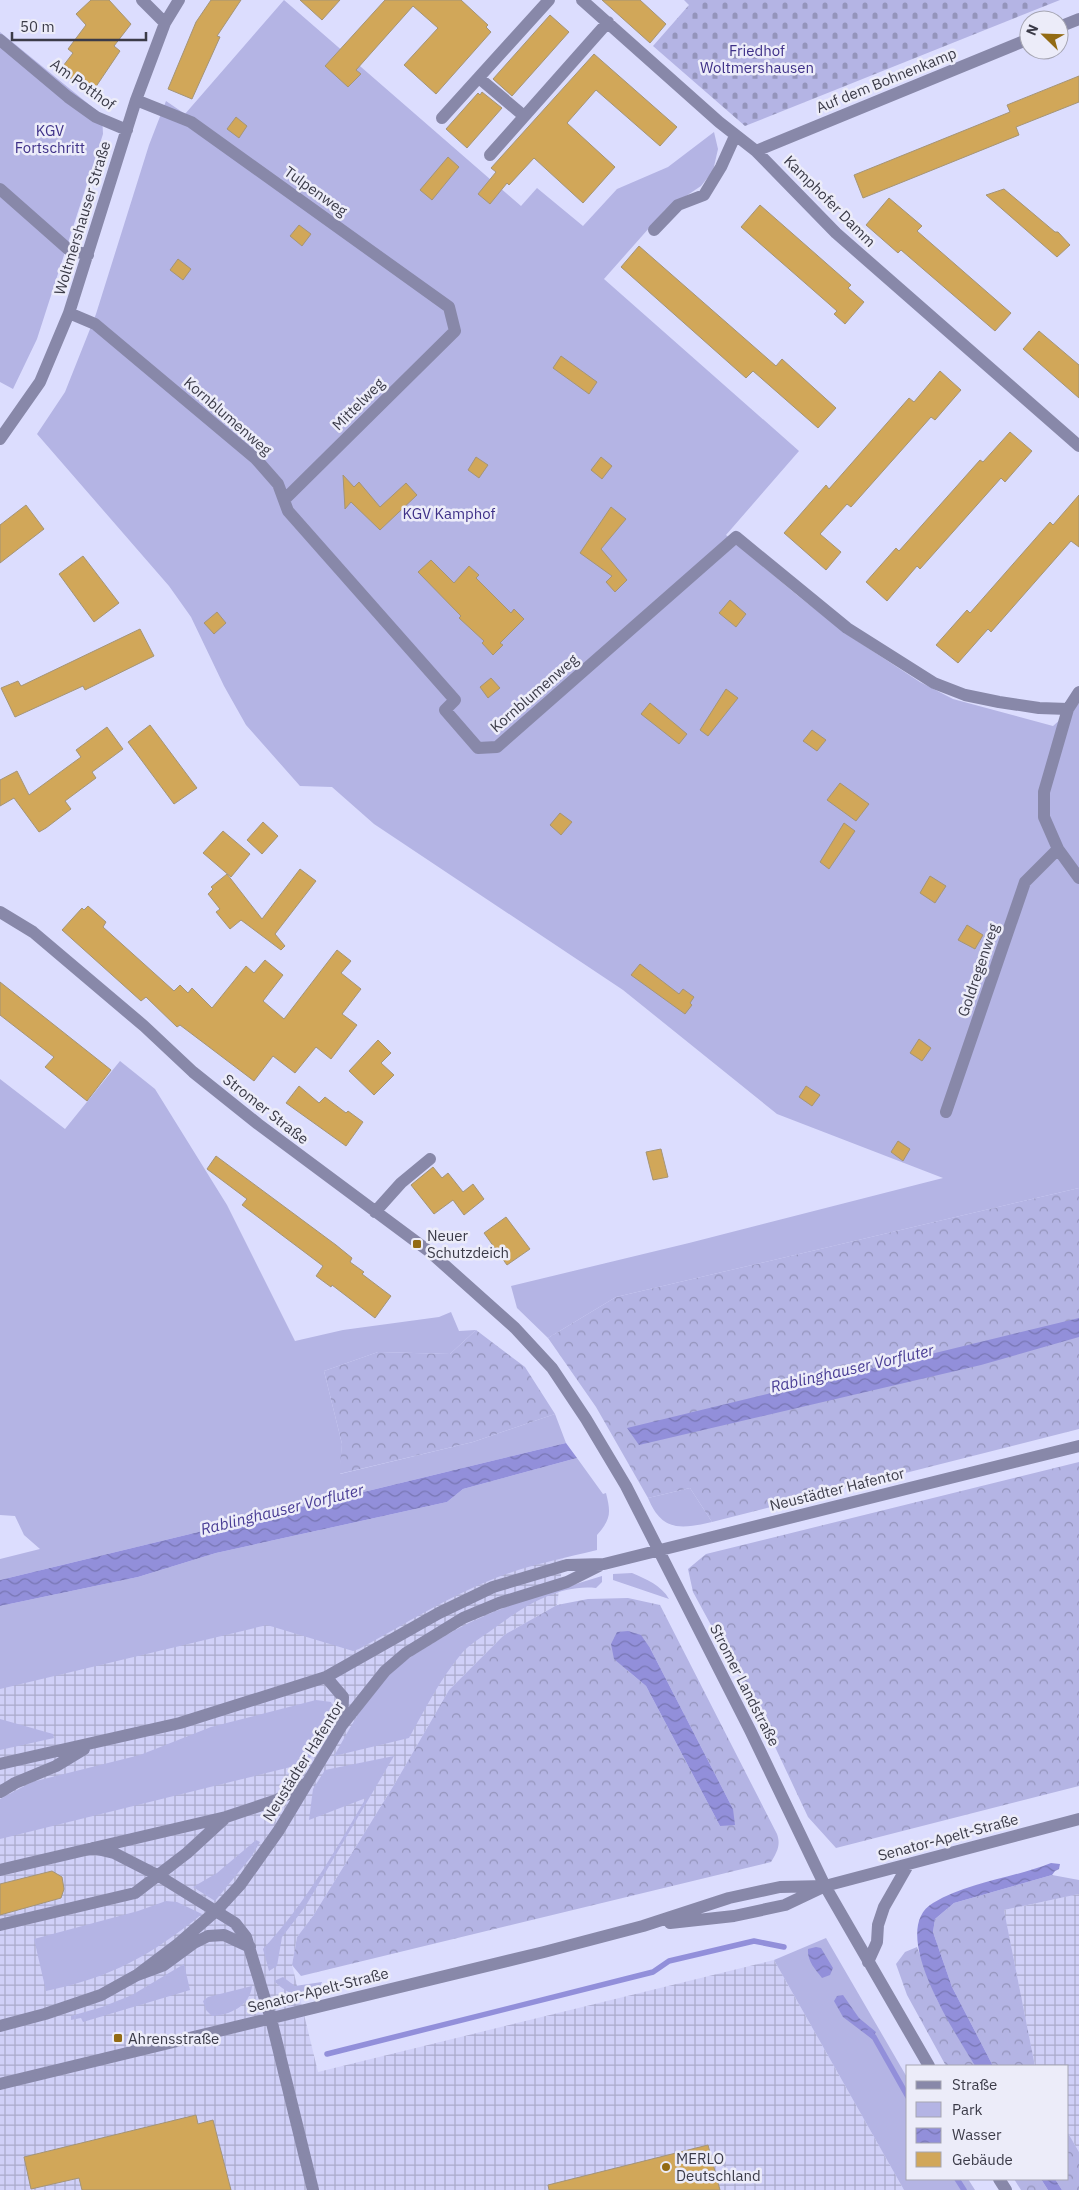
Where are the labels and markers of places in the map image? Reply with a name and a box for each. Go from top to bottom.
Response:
place label: Neuer Schutzdeich [427,1226,509,1262]
marker: Neuer Schutzdeich [411,1238,423,1250]
place label: Ahrensstraße [128,2029,219,2048]
marker: Ahrensstraße [112,2032,124,2044]
place label: MERLO Deutschland [676,2149,761,2185]
marker: MERLO Deutschland [660,2161,672,2173]

